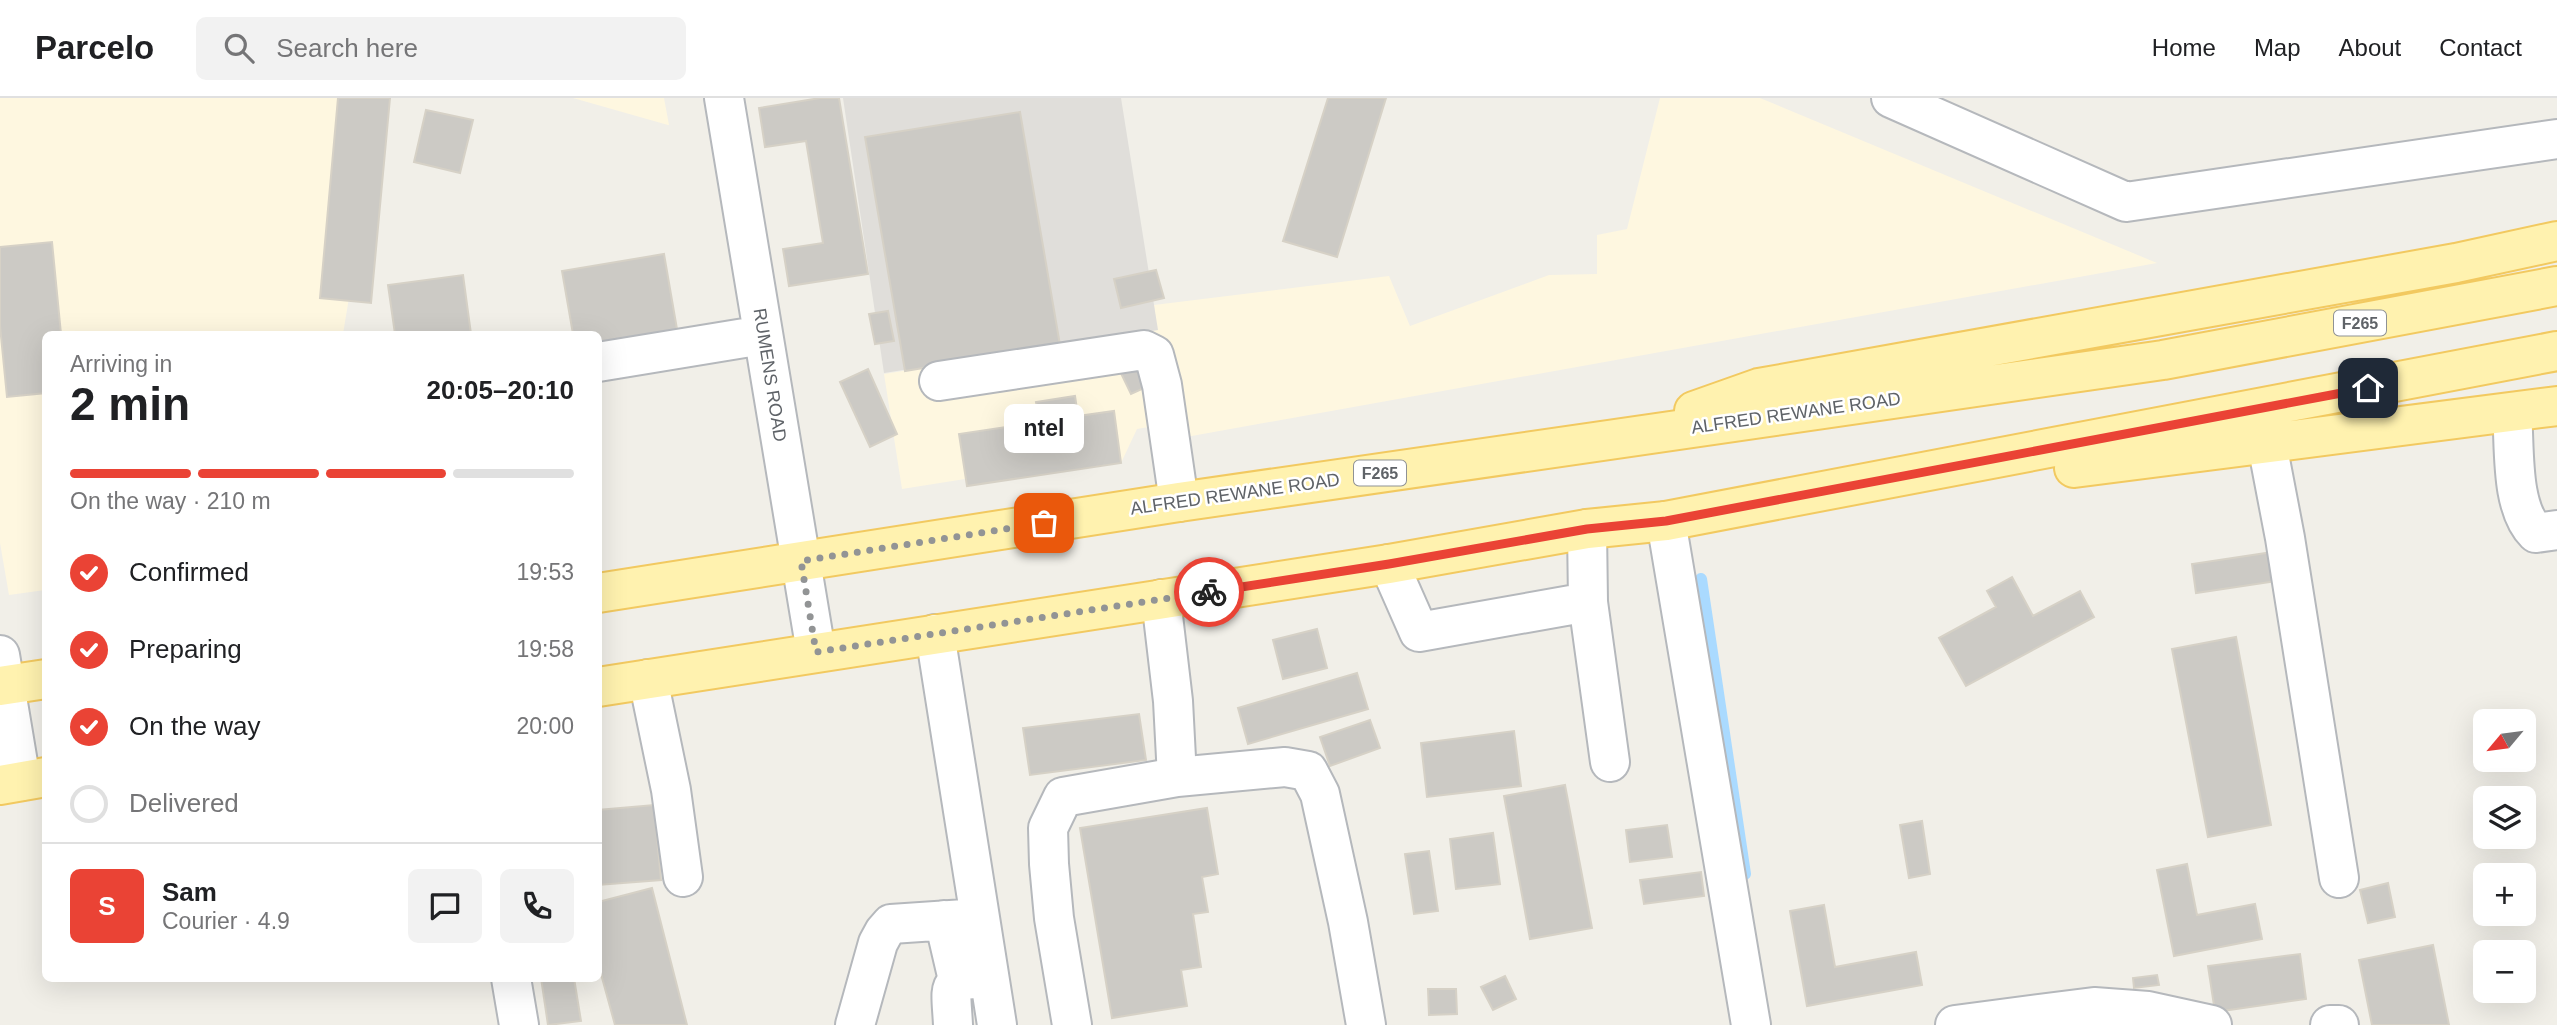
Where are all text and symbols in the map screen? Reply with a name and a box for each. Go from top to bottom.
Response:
search box [196,17,686,80]
text: Parcelo [35,29,154,66]
icon: search [220,29,258,67]
text: Search here [276,33,418,63]
text: Home [2152,34,2216,61]
text: Map [2254,34,2301,61]
text: About [2339,34,2401,61]
text: Contact [2439,34,2522,61]
street label: RUMENS ROAD [750,307,790,443]
road number: F265 [2334,311,2386,336]
text: Arriving in [70,351,172,377]
pin [2338,358,2398,418]
icon: home [2349,369,2387,407]
text: 20:05–20:10 [427,375,574,405]
text: 2 min [70,378,190,430]
street label: ALFRED REWANE ROAD [1690,388,1902,438]
callout: ntel [1004,404,1084,453]
text: ntel [1024,415,1064,441]
road number: F265 [1354,460,1406,486]
street label: ALFRED REWANE ROAD [1129,469,1341,519]
text: On the way · 210 m [70,488,271,514]
pin [1014,493,1074,553]
icon: bag [1025,504,1063,542]
icon: check [70,554,108,592]
text: Confirmed [129,557,249,587]
courier [1174,557,1244,627]
text: 19:53 [516,559,574,585]
icon: bike [1190,573,1228,611]
icon: check [70,631,108,669]
text: Preparing [129,634,242,664]
text: 19:58 [516,636,574,662]
icon: check [70,708,108,746]
north arrow [2473,709,2536,772]
map controls [2473,709,2536,1003]
text: On the way [129,711,261,741]
text: 20:00 [516,713,574,739]
button: layers [2473,786,2536,849]
text: Delivered [129,788,239,818]
button: + [2473,863,2536,926]
button: chat [408,869,482,943]
button: phone [500,869,574,943]
text: Sam [162,877,217,907]
text: S [98,891,116,921]
text: Courier · 4.9 [162,908,290,934]
button: − [2473,940,2536,1003]

